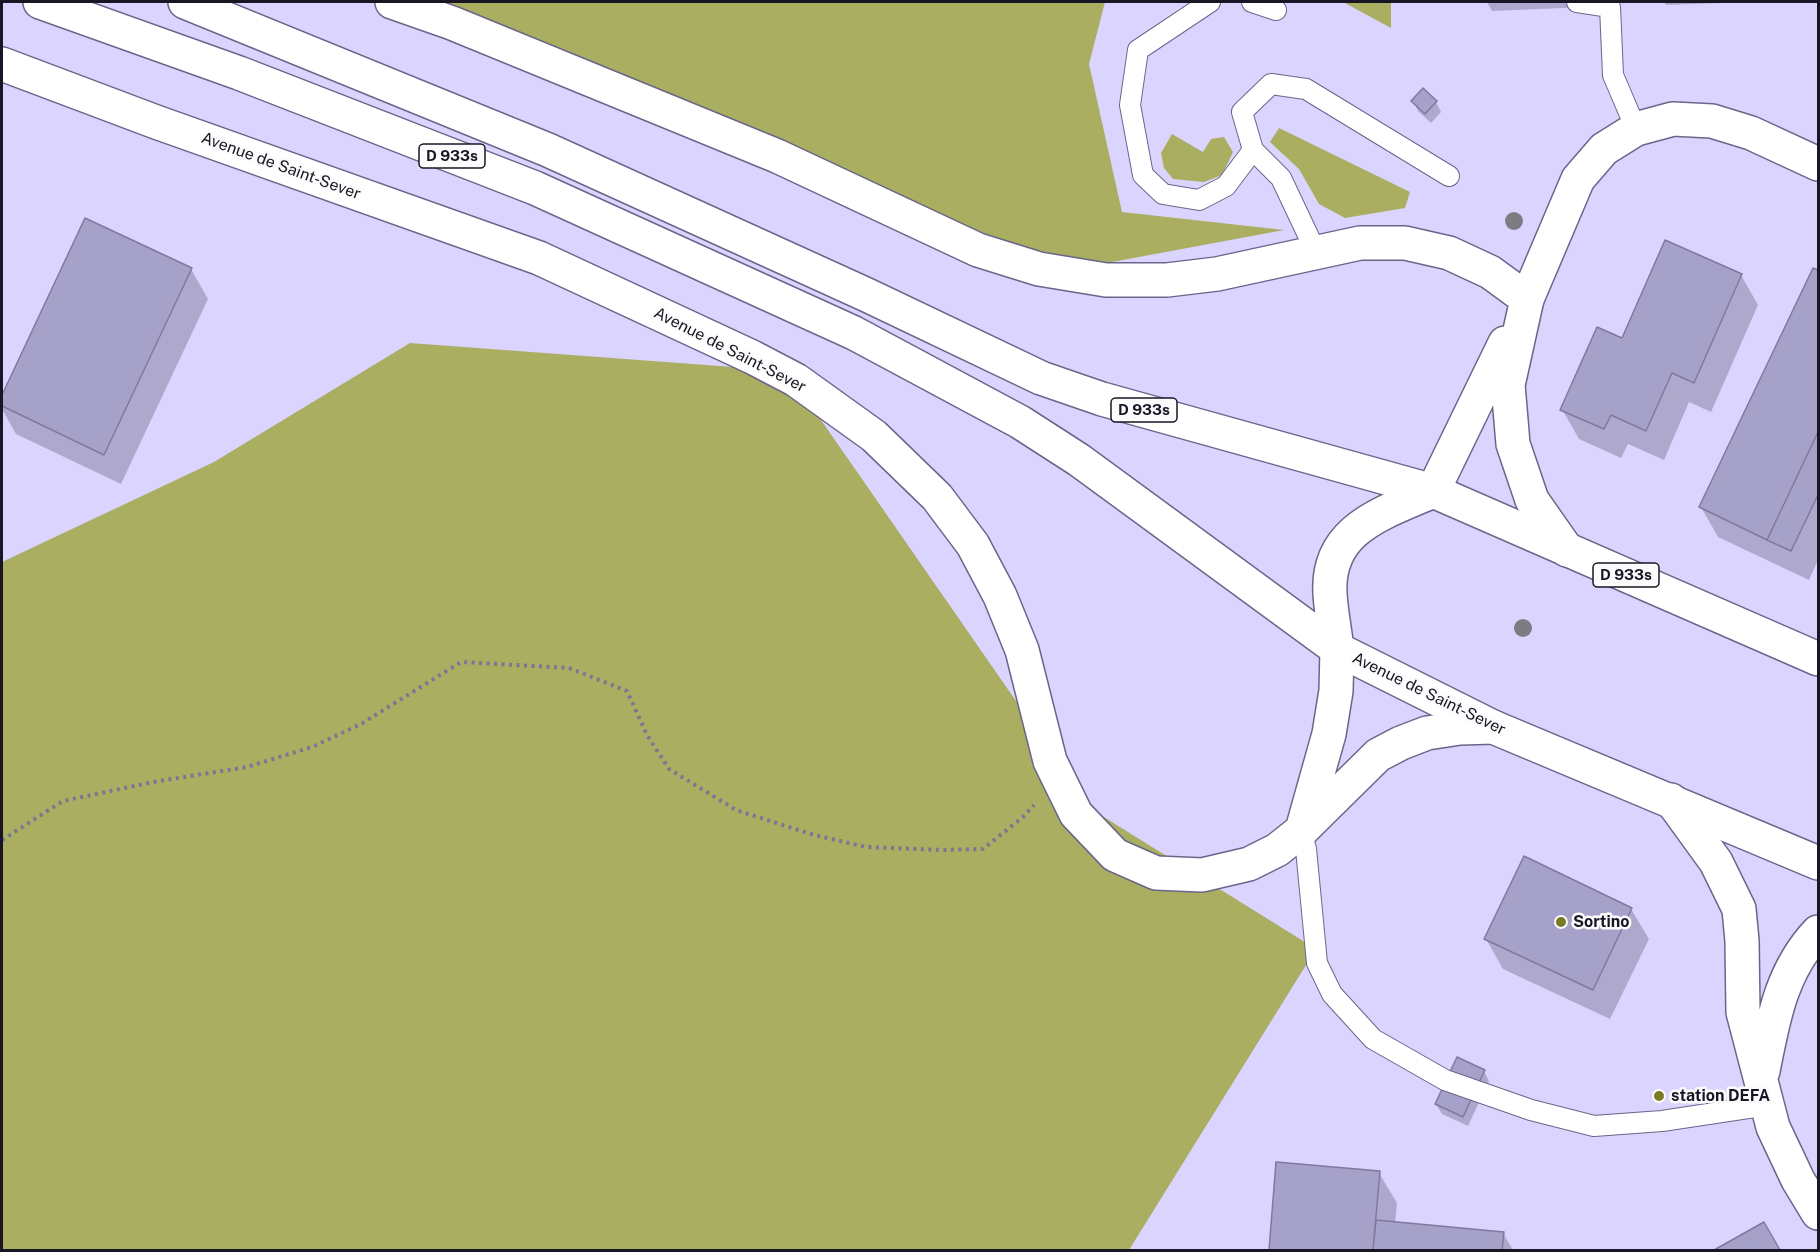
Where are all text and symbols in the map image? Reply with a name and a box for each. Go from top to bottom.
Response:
street label: Avenue de Saint-Sever [199,128,363,204]
road number: D 933s [419,144,485,168]
street label: Avenue de Saint-Sever [651,303,809,397]
road number: D 933s [1111,398,1177,422]
road number: D 933s [1593,563,1659,587]
street label: Avenue de Saint-Sever [1349,649,1509,739]
place label: Sortino [1573,912,1629,932]
marker: Sortino [1554,915,1568,929]
place label: station DEFA [1671,1086,1770,1106]
marker: station DEFA [1652,1089,1666,1103]

